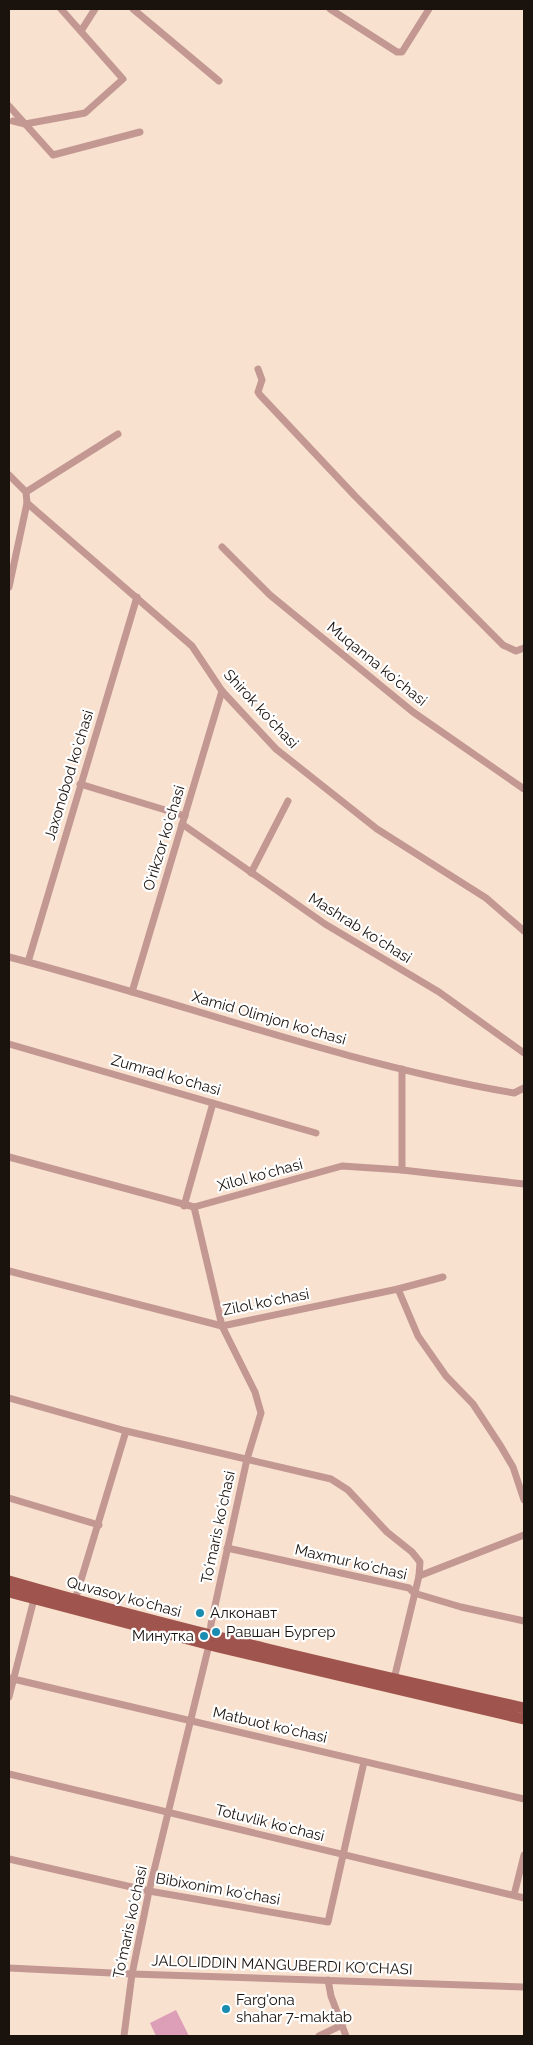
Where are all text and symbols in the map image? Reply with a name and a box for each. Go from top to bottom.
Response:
street label: Muqanna koʻchasi [323,618,431,710]
street label: Shirok koʻchasi [220,666,302,752]
street label: Jaxonobod koʻchasi [41,708,97,842]
street label: Oʻrikzor koʻchasi [139,783,189,893]
street label: Mashrab koʻchasi [305,889,415,967]
street label: Xamid Olimjon koʻchasi [190,987,348,1049]
street label: Zumrad koʻchasi [109,1051,223,1099]
street label: Xilol koʻchasi [215,1155,305,1195]
street label: Zilol koʻchasi [221,1285,311,1319]
street label: Toʻmaris koʻchasi [197,1469,239,1585]
street label: Maxmur koʻchasi [293,1540,409,1584]
street label: Quvasoy koʻchasi [65,1573,183,1621]
place label: Алконавт [210,1604,277,1622]
marker: Алконавт [194,1607,206,1619]
place label: Равшан Бургер [226,1623,335,1641]
marker: Равшан Бургер [210,1626,222,1638]
place label: Минутка [132,1627,194,1645]
marker: Минутка [198,1630,210,1642]
street label: Matbuot koʻchasi [211,1703,329,1747]
street label: Totuvlik koʻchasi [214,1801,326,1845]
street label: Toʻmaris koʻchasi [109,1864,151,1980]
street label: Bibixonim koʻchasi [154,1869,282,1909]
street label: JALOLIDDIN MANGUBERDI KO'CHASI [151,1951,413,1979]
place label: Farg'ona shahar 7-maktab [236,1991,352,2026]
marker: Farg'ona shahar 7-maktab [220,2003,232,2015]

